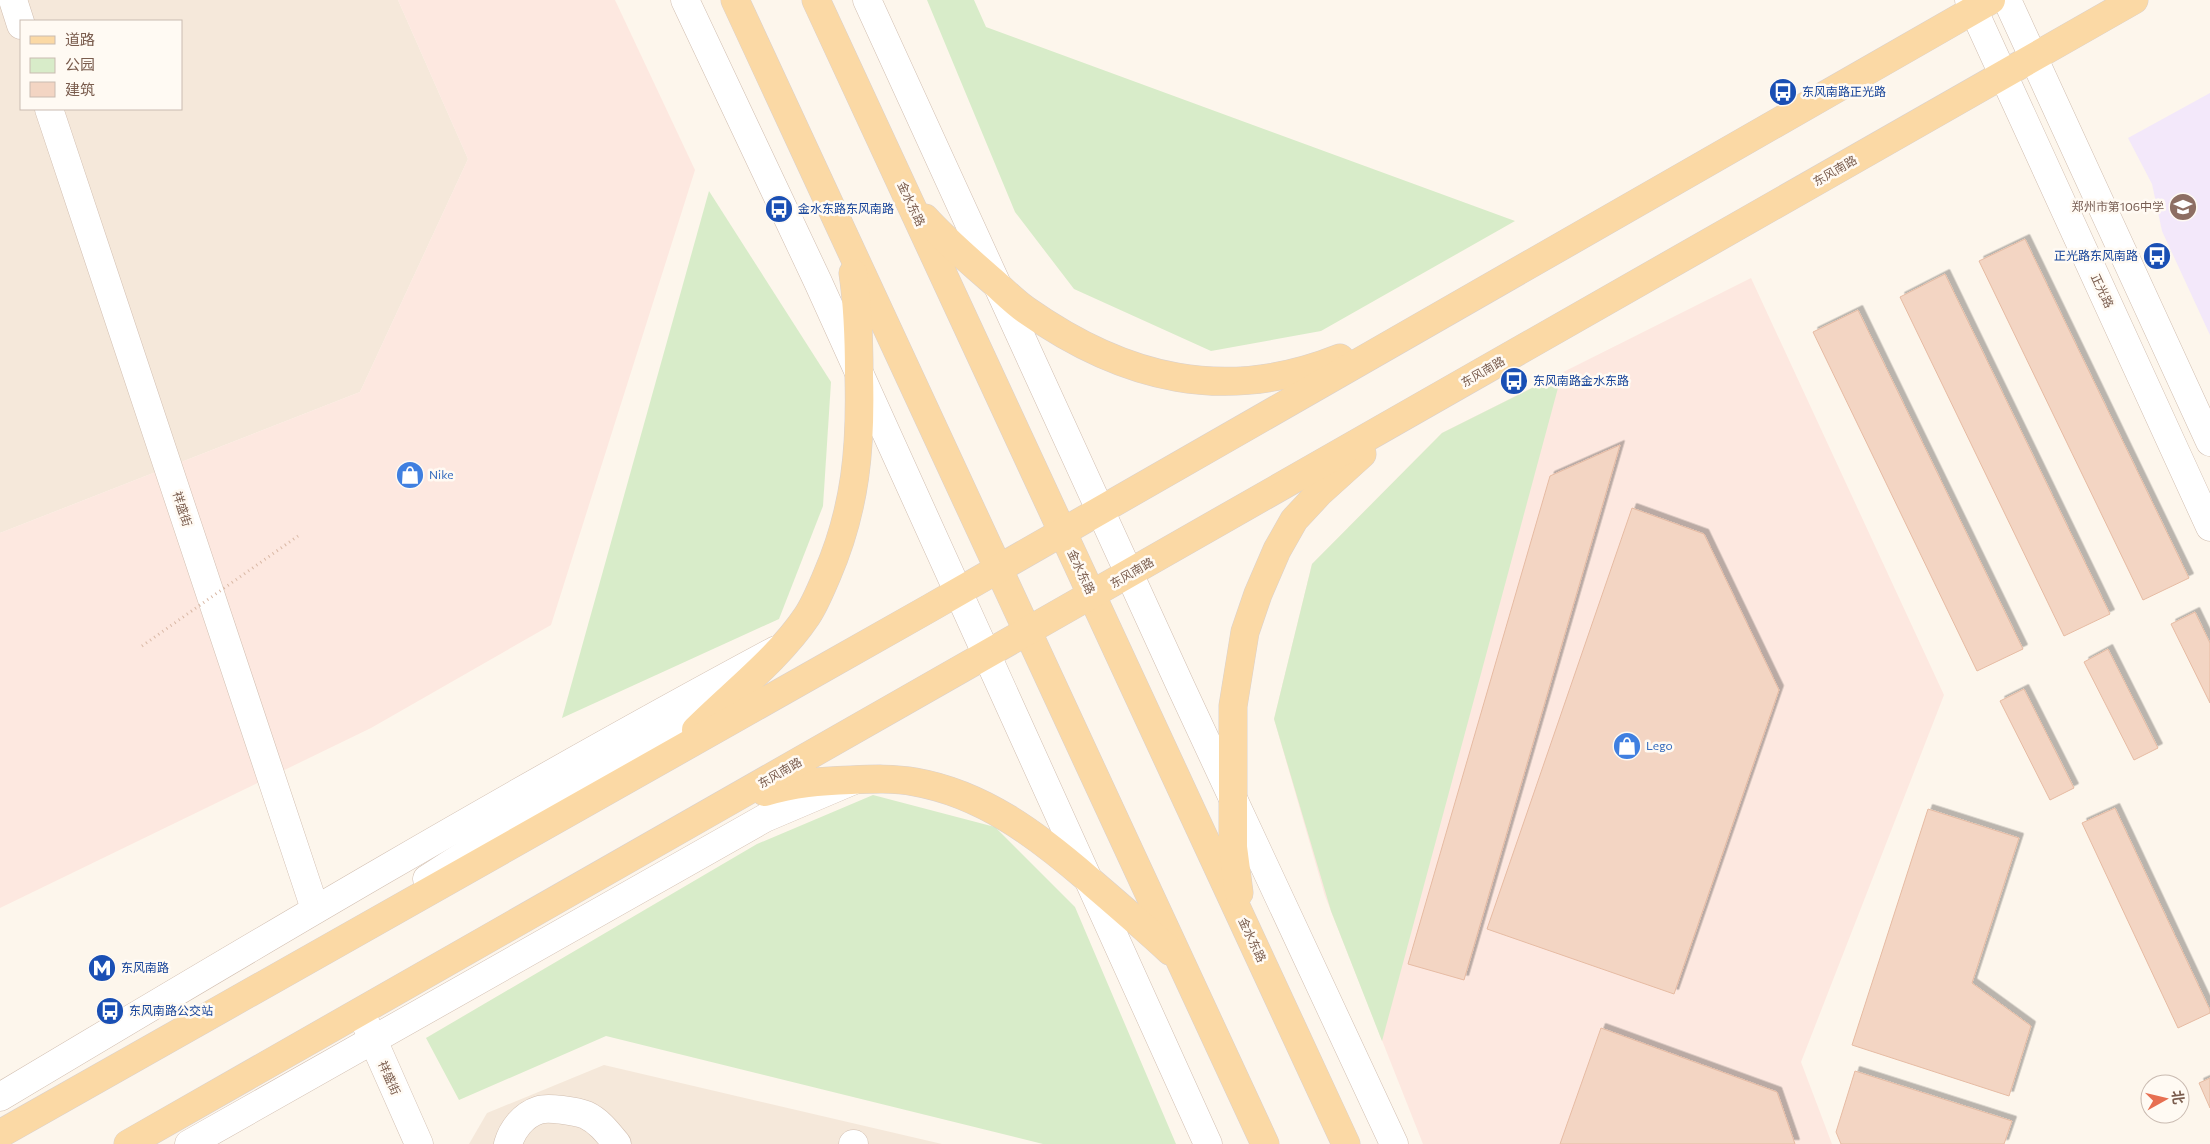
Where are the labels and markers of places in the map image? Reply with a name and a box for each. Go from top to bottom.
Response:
bus stop icon: 东风南路正光路 [1768,77,1798,107]
place label: 东风南路正光路 [1802,84,1886,98]
school or university icon: 郑州市第106中学 [2168,192,2198,222]
bus stop icon: 金水东路东风南路 [764,194,794,224]
place label: 郑州市第106中学 [2072,199,2164,213]
place label: 金水东路东风南路 [798,201,894,215]
bus stop icon: 正光路东风南路 [2142,241,2172,271]
place label: 正光路东风南路 [2054,248,2138,262]
bus stop icon: 东风南路金水东路 [1499,366,1529,396]
place label: 东风南路金水东路 [1533,373,1629,387]
shop icon: Nike [395,460,425,490]
place label: Nike [429,467,454,481]
shop icon: Lego [1612,731,1642,761]
place label: Lego [1646,738,1673,752]
metro station icon: 东风南路 [87,953,117,983]
place label: 东风南路 [121,960,169,974]
bus stop icon: 东风南路公交站 [95,996,125,1026]
place label: 东风南路公交站 [129,1003,213,1017]

